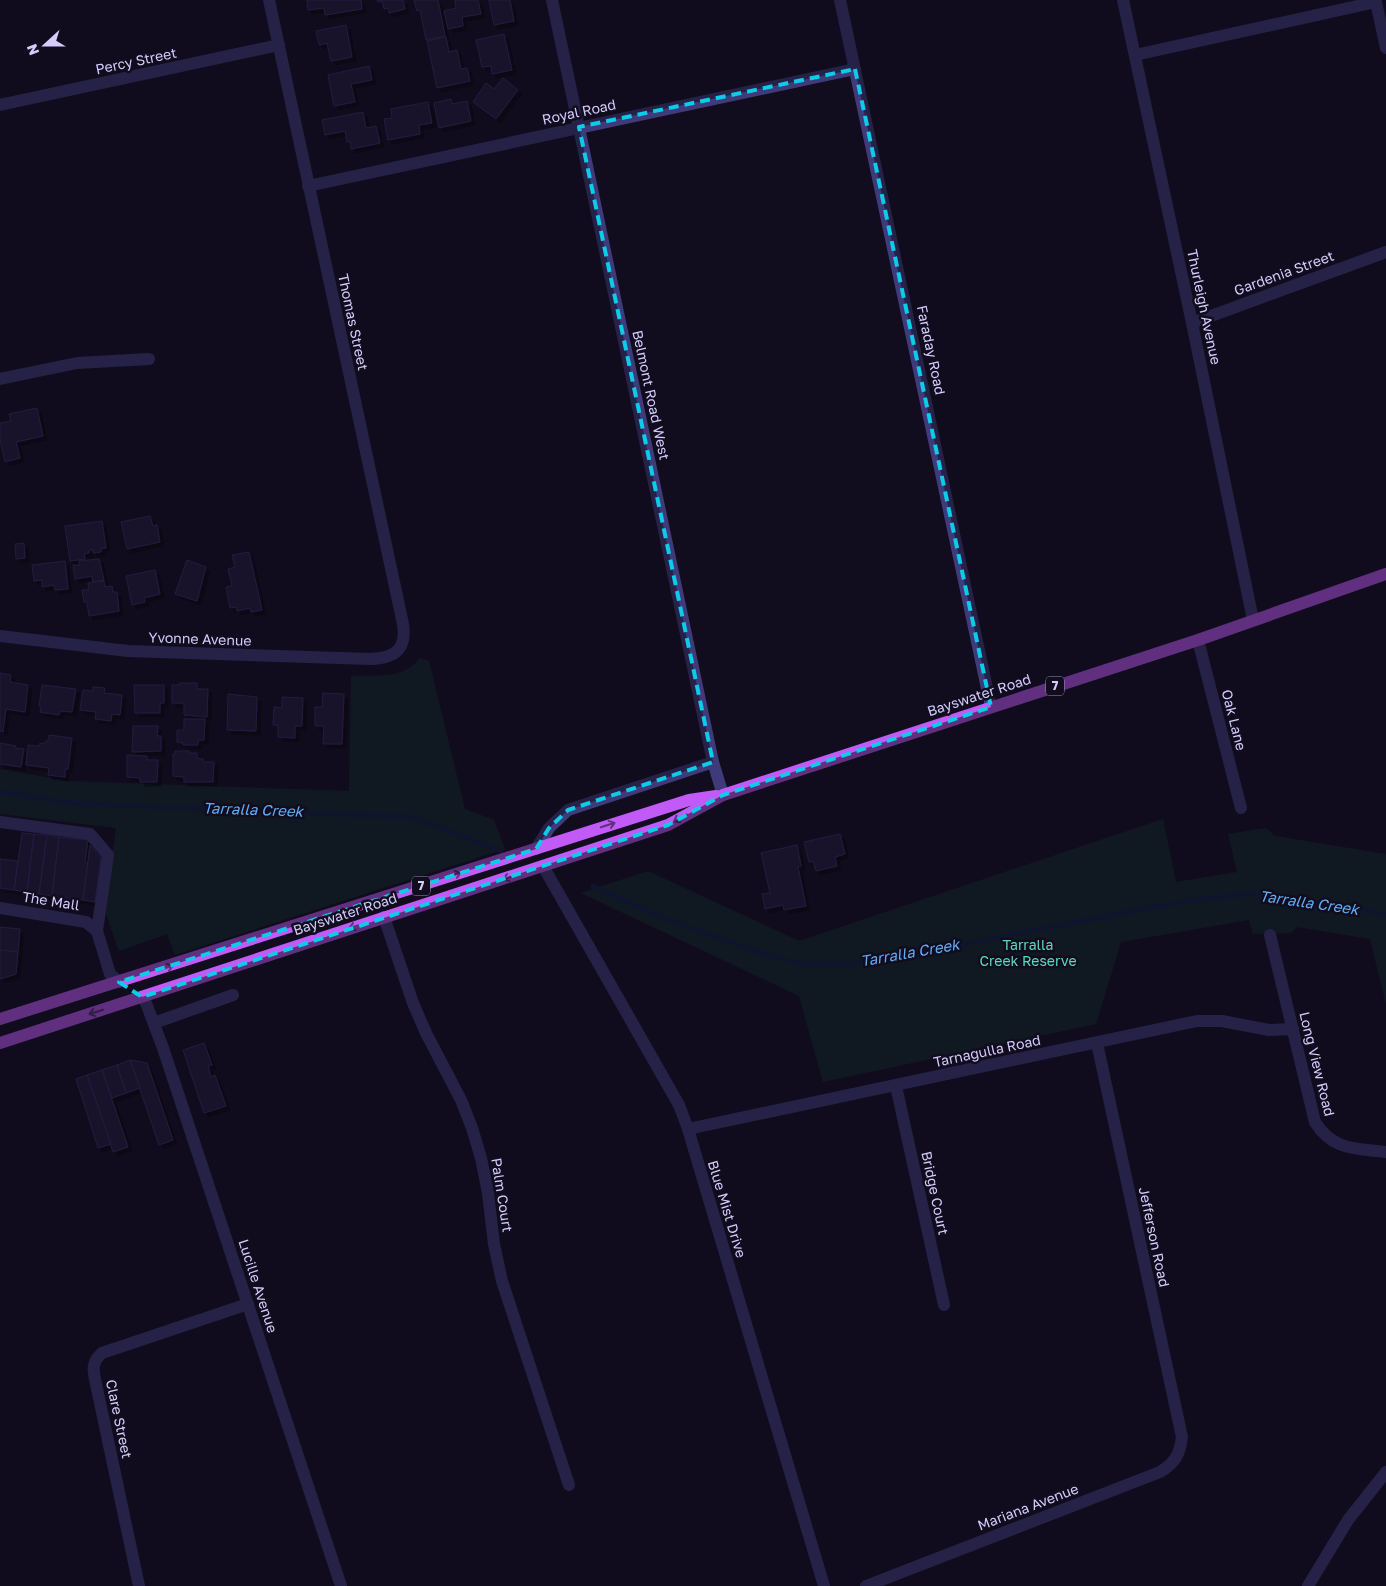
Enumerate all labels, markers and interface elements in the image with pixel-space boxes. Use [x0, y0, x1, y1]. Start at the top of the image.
north arrow [20, 20, 70, 70]
text: N [23, 42, 42, 58]
street label: Percy Street [94, 44, 178, 77]
street label: Royal Road [540, 95, 617, 128]
street label: Gardenia Street [1232, 247, 1336, 298]
street label: Thurleigh Avenue [1184, 248, 1225, 366]
street label: Thomas Street [335, 272, 372, 372]
street label: Faraday Road [914, 304, 949, 396]
street label: Belmont Road West [629, 328, 674, 461]
street label: Yvonne Avenue [148, 628, 252, 649]
street label: Bayswater Road [925, 670, 1033, 719]
road number: 7 [1046, 676, 1064, 696]
street label: Oak Lane [1219, 688, 1250, 752]
water label: Tarralla Creek [203, 798, 305, 820]
one-way arrow [674, 814, 688, 824]
one-way arrow [600, 820, 616, 830]
one-way arrow [445, 870, 461, 880]
one-way arrow [503, 872, 519, 882]
road number: 7 [412, 876, 430, 896]
water label: Tarralla Creek [1258, 886, 1361, 918]
street label: The Mall [21, 888, 81, 913]
street label: Bayswater Road [291, 889, 399, 938]
one-way arrow [348, 922, 364, 932]
water label: Tarralla Creek [859, 934, 962, 970]
park label: Tarralla Creek Reserve [979, 936, 1077, 969]
one-way arrow [157, 962, 173, 972]
one-way arrow [89, 1008, 104, 1017]
street label: Long View Road [1296, 1010, 1339, 1118]
street label: Tarnagulla Road [932, 1031, 1042, 1070]
street label: Bridge Court [918, 1149, 953, 1236]
street label: Palm Court [488, 1157, 517, 1233]
street label: Blue Mist Drive [705, 1158, 750, 1260]
street label: Jefferson Road [1136, 1185, 1173, 1288]
street label: Lucille Avenue [235, 1237, 282, 1335]
street label: Clare Street [103, 1378, 136, 1460]
street label: Mariana Avenue [975, 1480, 1081, 1534]

